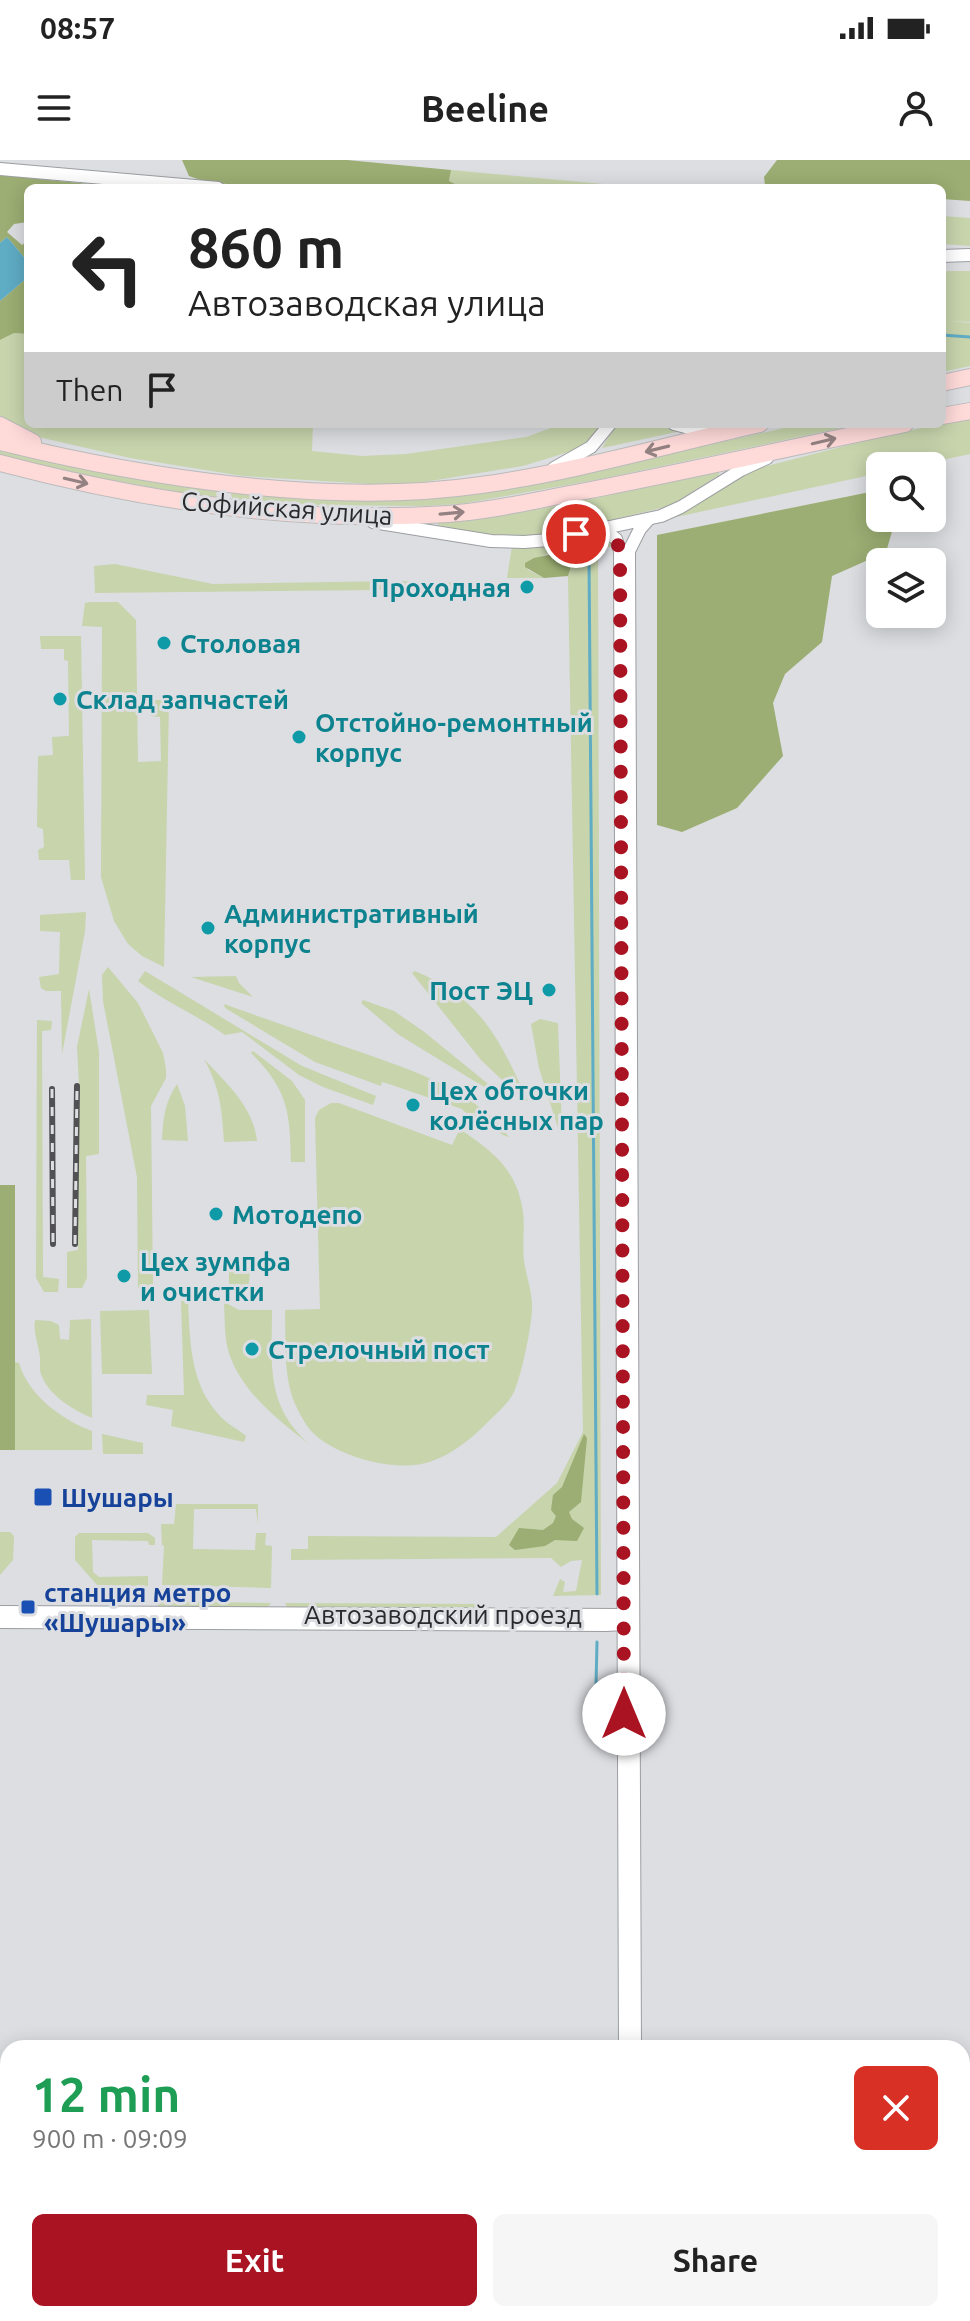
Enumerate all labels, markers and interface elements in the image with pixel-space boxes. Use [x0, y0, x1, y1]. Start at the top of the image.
text: 08:57 [40, 11, 115, 45]
icon: menu [32, 86, 76, 130]
icon: person [894, 86, 938, 130]
text: Beeline [421, 88, 549, 129]
icon: left [56, 216, 160, 320]
text: 860 m [188, 216, 344, 279]
text: Автозаводская улица [188, 282, 546, 323]
icon: arrive [140, 368, 184, 412]
text: Then [56, 373, 124, 407]
one-way arrow [811, 433, 836, 448]
one-way arrow [644, 442, 670, 457]
map controls [866, 452, 946, 628]
button: search [866, 452, 946, 532]
one-way arrow [63, 474, 88, 489]
street label: Софийская улица [180, 486, 394, 530]
pin [542, 500, 610, 568]
one-way arrow [438, 505, 465, 520]
icon: arrive [554, 512, 598, 556]
button: layers [866, 548, 946, 628]
place label: Проходная [371, 573, 511, 602]
marker: Проходная [518, 578, 536, 596]
place label: Столовая [180, 629, 301, 658]
marker: Столовая [155, 634, 173, 652]
place label: Склад запчастей [76, 685, 289, 714]
marker: Склад запчастей [51, 690, 69, 708]
place label: Отстойно-ремонтный корпус [315, 708, 593, 767]
marker: Отстойно-ремонтный корпус [290, 728, 308, 746]
place label: Административный корпус [224, 899, 479, 958]
marker: Административный корпус [199, 919, 217, 937]
place label: Пост ЭЦ [429, 976, 533, 1005]
marker: Пост ЭЦ [540, 981, 558, 999]
place label: Цех обточки колёсных пар [429, 1076, 604, 1135]
marker: Цех обточки колёсных пар [404, 1096, 422, 1114]
place label: Мотодепо [232, 1200, 363, 1229]
marker: Мотодепо [207, 1205, 225, 1223]
place label: Цех зумпфа и очистки [140, 1247, 291, 1306]
marker: Цех зумпфа и очистки [115, 1267, 133, 1285]
place label: Стрелочный пост [268, 1335, 490, 1364]
marker: Стрелочный пост [243, 1340, 261, 1358]
place label: Шушары [61, 1483, 174, 1512]
marker: Шушары [32, 1486, 54, 1508]
place label: станция метро «Шушары» [44, 1578, 231, 1637]
marker: станция метро «Шушары» [19, 1598, 37, 1616]
street label: Автозаводский проезд [304, 1600, 582, 1629]
position arrow [582, 1672, 666, 1756]
button: close [854, 2066, 938, 2150]
text: 12 min [32, 2067, 180, 2121]
text: 900 m · 09:09 [32, 2124, 188, 2153]
button: Exit [32, 2214, 477, 2306]
button: Share [493, 2214, 938, 2306]

